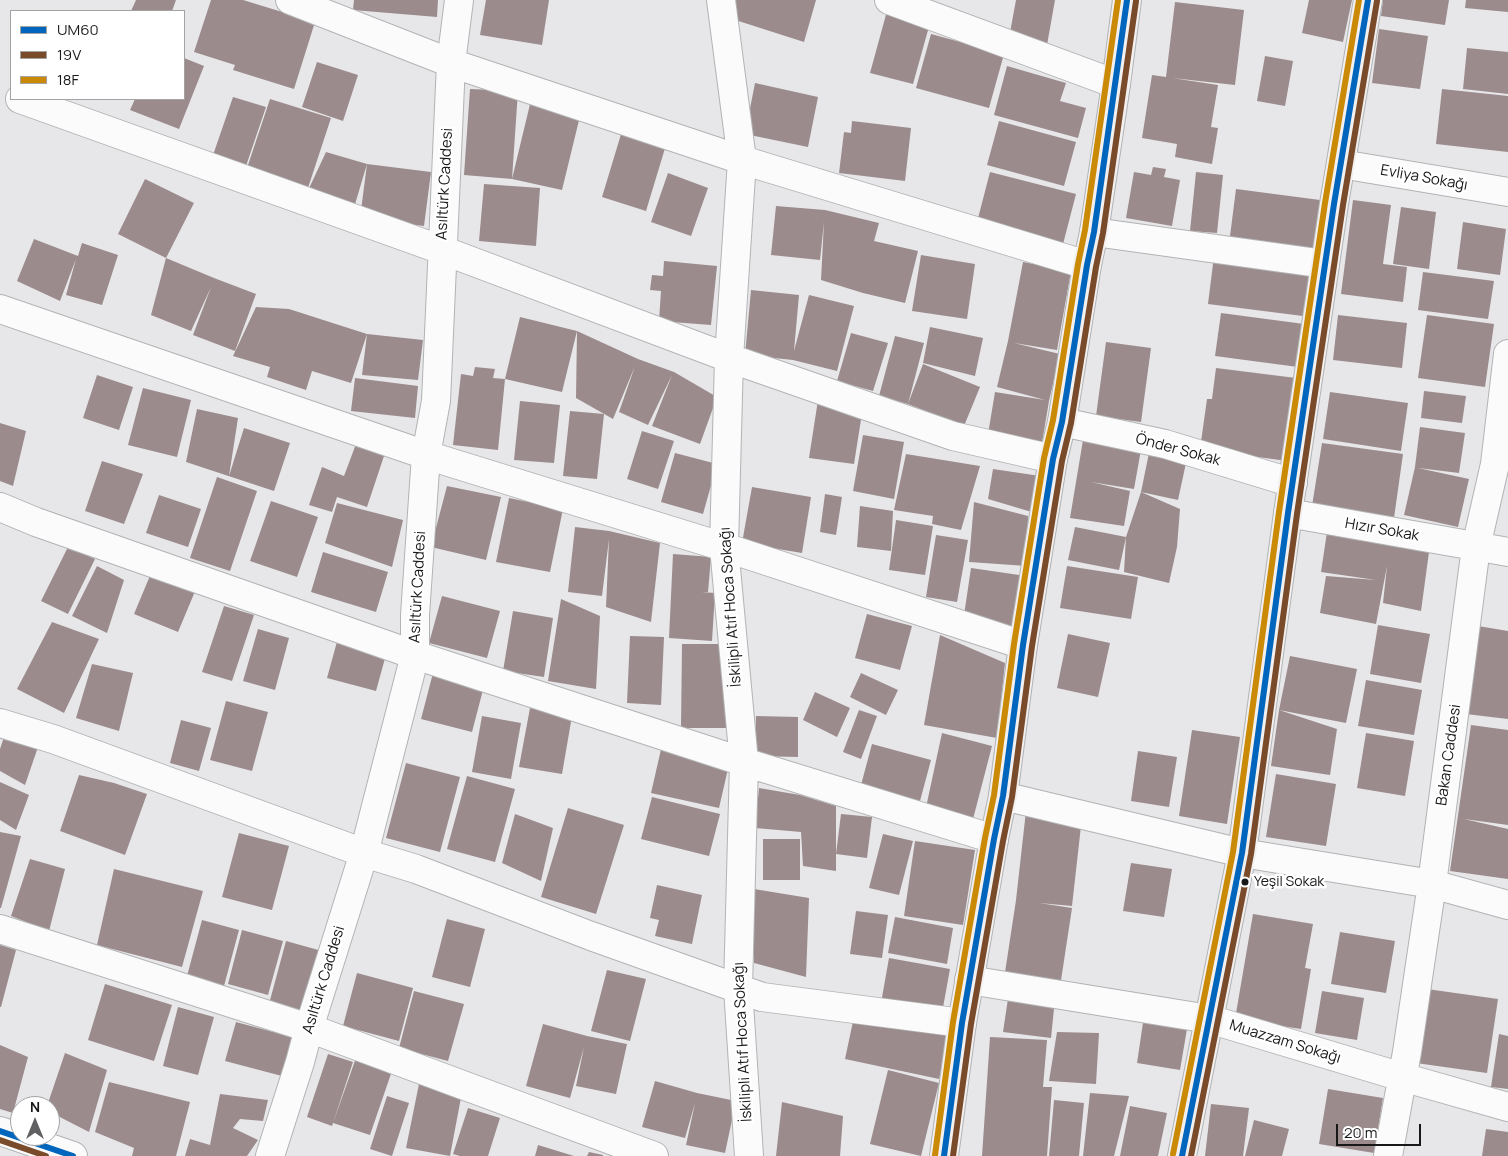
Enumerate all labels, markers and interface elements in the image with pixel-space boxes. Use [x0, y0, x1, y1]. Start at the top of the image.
legend [10, 10, 185, 100]
text: UM60 [57, 19, 99, 40]
text: 19V [57, 44, 81, 65]
text: 18F [57, 69, 79, 90]
street label: Asıltürk Caddesi [433, 128, 457, 240]
street label: Evliya Sokağı [1379, 161, 1469, 195]
street label: Önder Sokak [1134, 430, 1222, 470]
street label: Hızır Sokak [1344, 515, 1420, 545]
street label: İskilipli Atıf Hoca Sokağı [716, 526, 746, 688]
street label: Asıltürk Caddesi [406, 531, 430, 643]
street label: Bakan Caddesi [1433, 703, 1465, 807]
place label: Yeşil Sokak [1254, 874, 1324, 890]
marker: Yeşil Sokak [1240, 877, 1250, 887]
street label: Asıltürk Caddesi [299, 924, 349, 1036]
street label: İskilipli Atıf Hoca Sokağı [730, 962, 756, 1122]
street label: Muazzam Sokağı [1227, 1016, 1343, 1068]
north arrow [10, 1096, 60, 1146]
text: N [30, 1097, 40, 1116]
scale bar [1338, 1114, 1423, 1146]
text: 20 m [1344, 1122, 1377, 1143]

